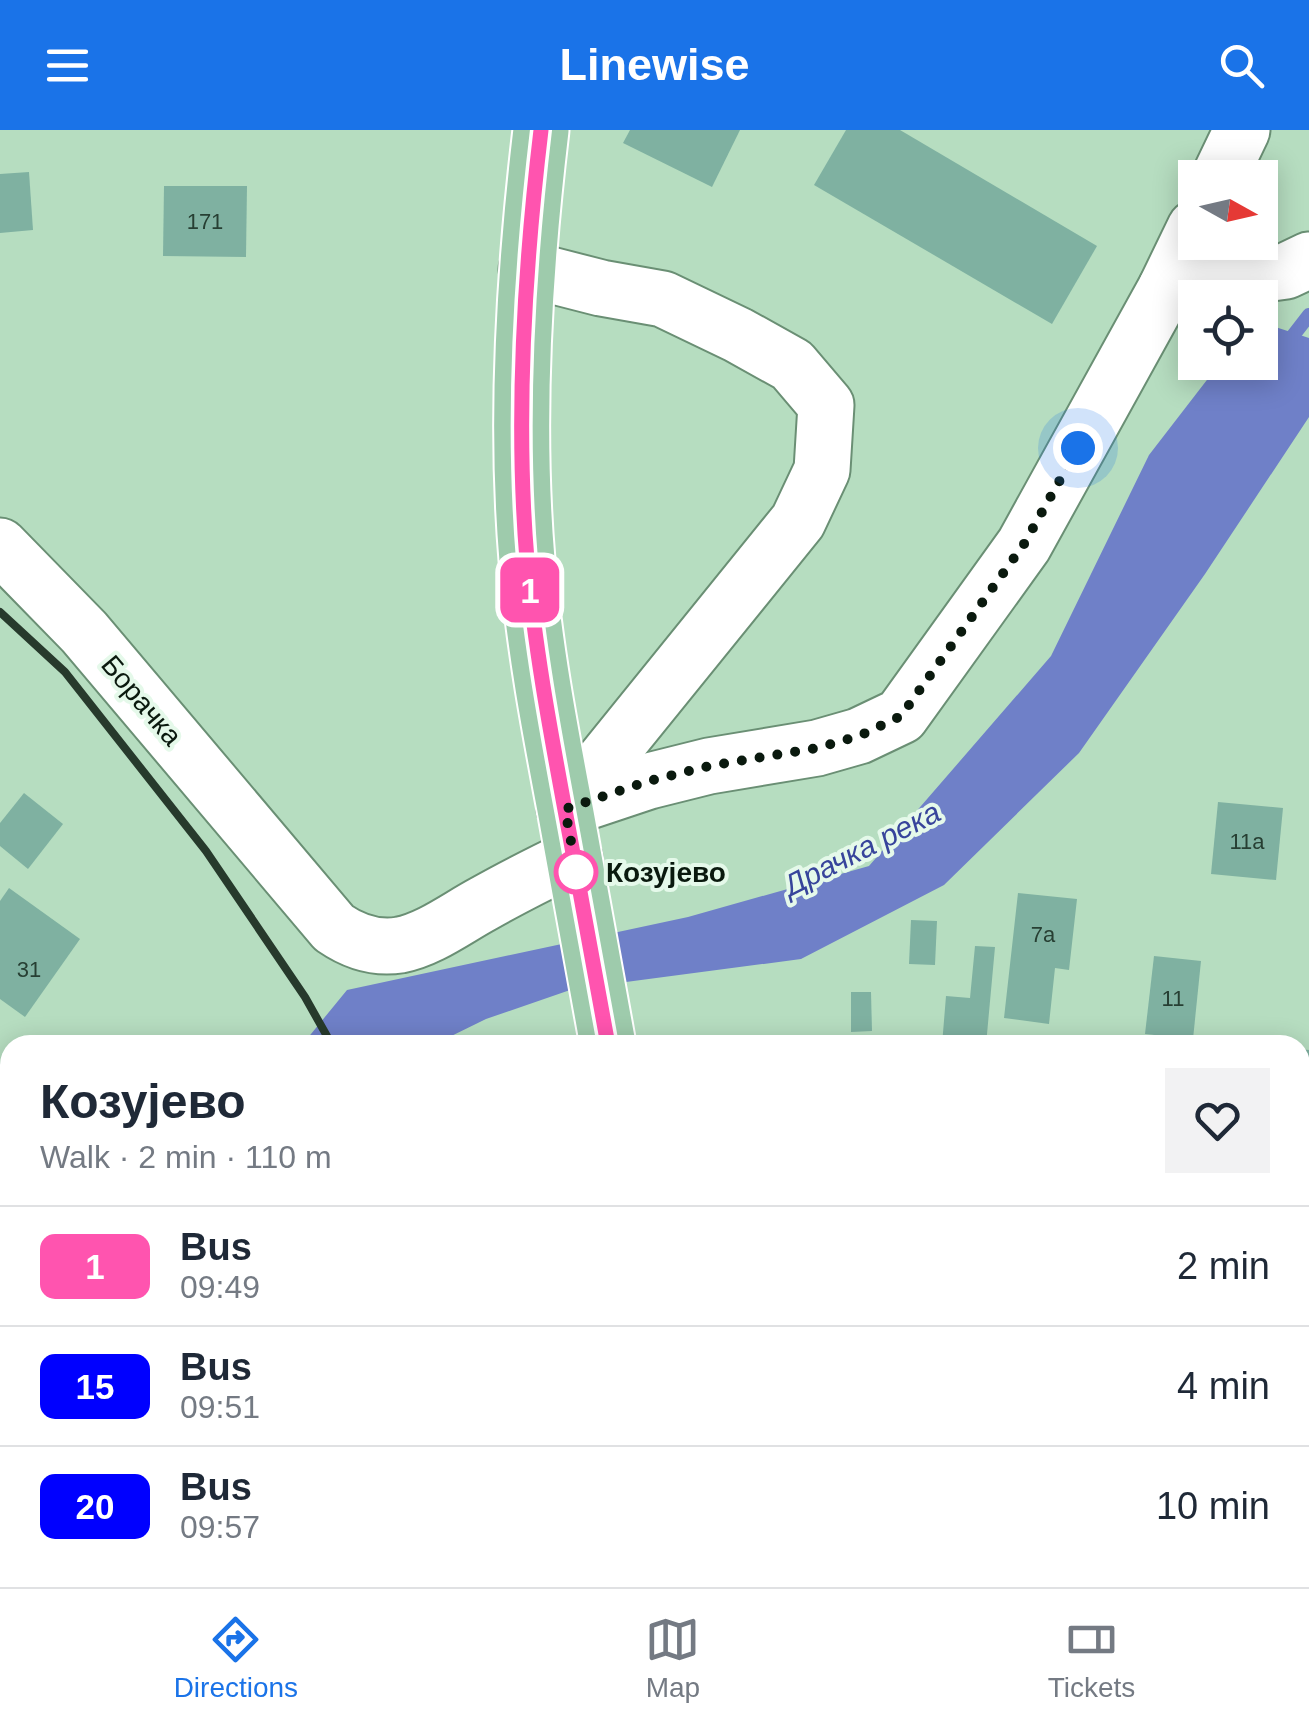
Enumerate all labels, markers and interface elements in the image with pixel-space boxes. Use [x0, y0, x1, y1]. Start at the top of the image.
icon: menu [40, 38, 95, 93]
icon: search [1214, 38, 1269, 93]
text: Linewise [559, 39, 750, 90]
north arrow [1178, 160, 1278, 260]
map controls [1178, 160, 1278, 380]
house number: 171 [187, 209, 223, 234]
button: locate [1178, 280, 1278, 380]
your location [1053, 423, 1103, 473]
line badge: 1 [498, 558, 562, 622]
text: 1 [520, 571, 540, 610]
street label: Борачка [95, 649, 188, 752]
water label: Драчка река [775, 795, 946, 904]
house number: 11a [1229, 829, 1265, 854]
marker: Козујево [555, 851, 597, 893]
place label: Козујево [606, 857, 726, 888]
house number: 7a [1031, 922, 1056, 947]
house number: 31 [17, 957, 41, 982]
house number: 11 [1162, 986, 1184, 1011]
button: heart [1165, 1068, 1270, 1173]
text: Козујево [40, 1075, 246, 1128]
text: Walk · 2 min · 110 m [40, 1139, 332, 1175]
text: Bus [180, 1226, 252, 1268]
text: 2 min [1177, 1245, 1270, 1287]
text: 1 [85, 1247, 105, 1286]
text: 09:49 [180, 1269, 260, 1305]
text: Bus [180, 1346, 252, 1388]
text: 4 min [1177, 1365, 1270, 1407]
text: 15 [76, 1367, 114, 1406]
text: 09:51 [180, 1389, 260, 1425]
text: Bus [180, 1466, 252, 1508]
text: 10 min [1156, 1485, 1270, 1527]
text: 20 [76, 1487, 114, 1526]
text: 09:57 [180, 1509, 260, 1545]
tab: Directions [174, 1612, 298, 1704]
tab: Map [645, 1612, 700, 1704]
tab: Tickets [1048, 1612, 1135, 1704]

